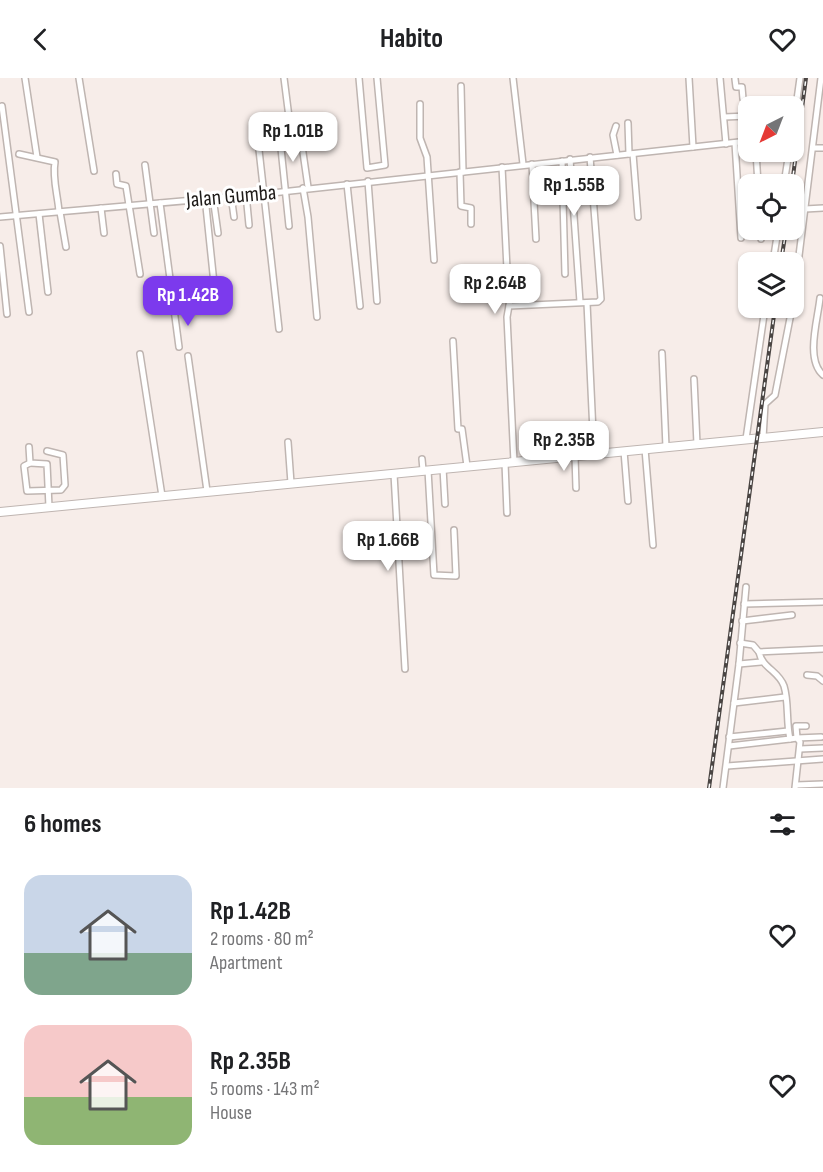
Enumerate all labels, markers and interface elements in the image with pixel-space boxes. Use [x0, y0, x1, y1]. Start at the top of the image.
icon: back [24, 23, 57, 56]
text: Habito [380, 23, 443, 55]
icon: heart [766, 23, 799, 56]
north arrow [738, 96, 804, 162]
map controls [738, 96, 804, 318]
pin: Rp 1.01B [231, 112, 355, 163]
text: Rp 1.01B [262, 119, 324, 143]
pin: Rp 1.55B [512, 166, 636, 217]
text: Rp 1.55B [543, 173, 605, 197]
button: locate [738, 174, 804, 240]
street label: Jalan Gumba [184, 179, 277, 214]
button: layers [738, 252, 804, 318]
pin: Rp 2.64B [433, 264, 557, 315]
text: Rp 2.64B [464, 271, 526, 295]
pin: Rp 1.42B [126, 276, 250, 327]
text: Rp 1.42B [157, 283, 219, 307]
pin: Rp 2.35B [502, 421, 626, 472]
text: Rp 2.35B [533, 428, 595, 452]
pin: Rp 1.66B [326, 521, 450, 572]
text: Rp 1.66B [357, 528, 419, 552]
icon: filters [766, 808, 799, 841]
text: 6 homes [24, 809, 102, 840]
text: Rp 1.42B [210, 896, 291, 927]
icon: home [72, 899, 144, 971]
icon: heart [766, 919, 799, 952]
text: 2 rooms · 80 m² [210, 927, 314, 951]
text: Apartment [210, 951, 283, 975]
text: Rp 2.35B [210, 1046, 291, 1077]
icon: home [72, 1049, 144, 1121]
icon: heart [766, 1069, 799, 1102]
text: 5 rooms · 143 m² [210, 1077, 320, 1101]
text: House [210, 1101, 252, 1125]

